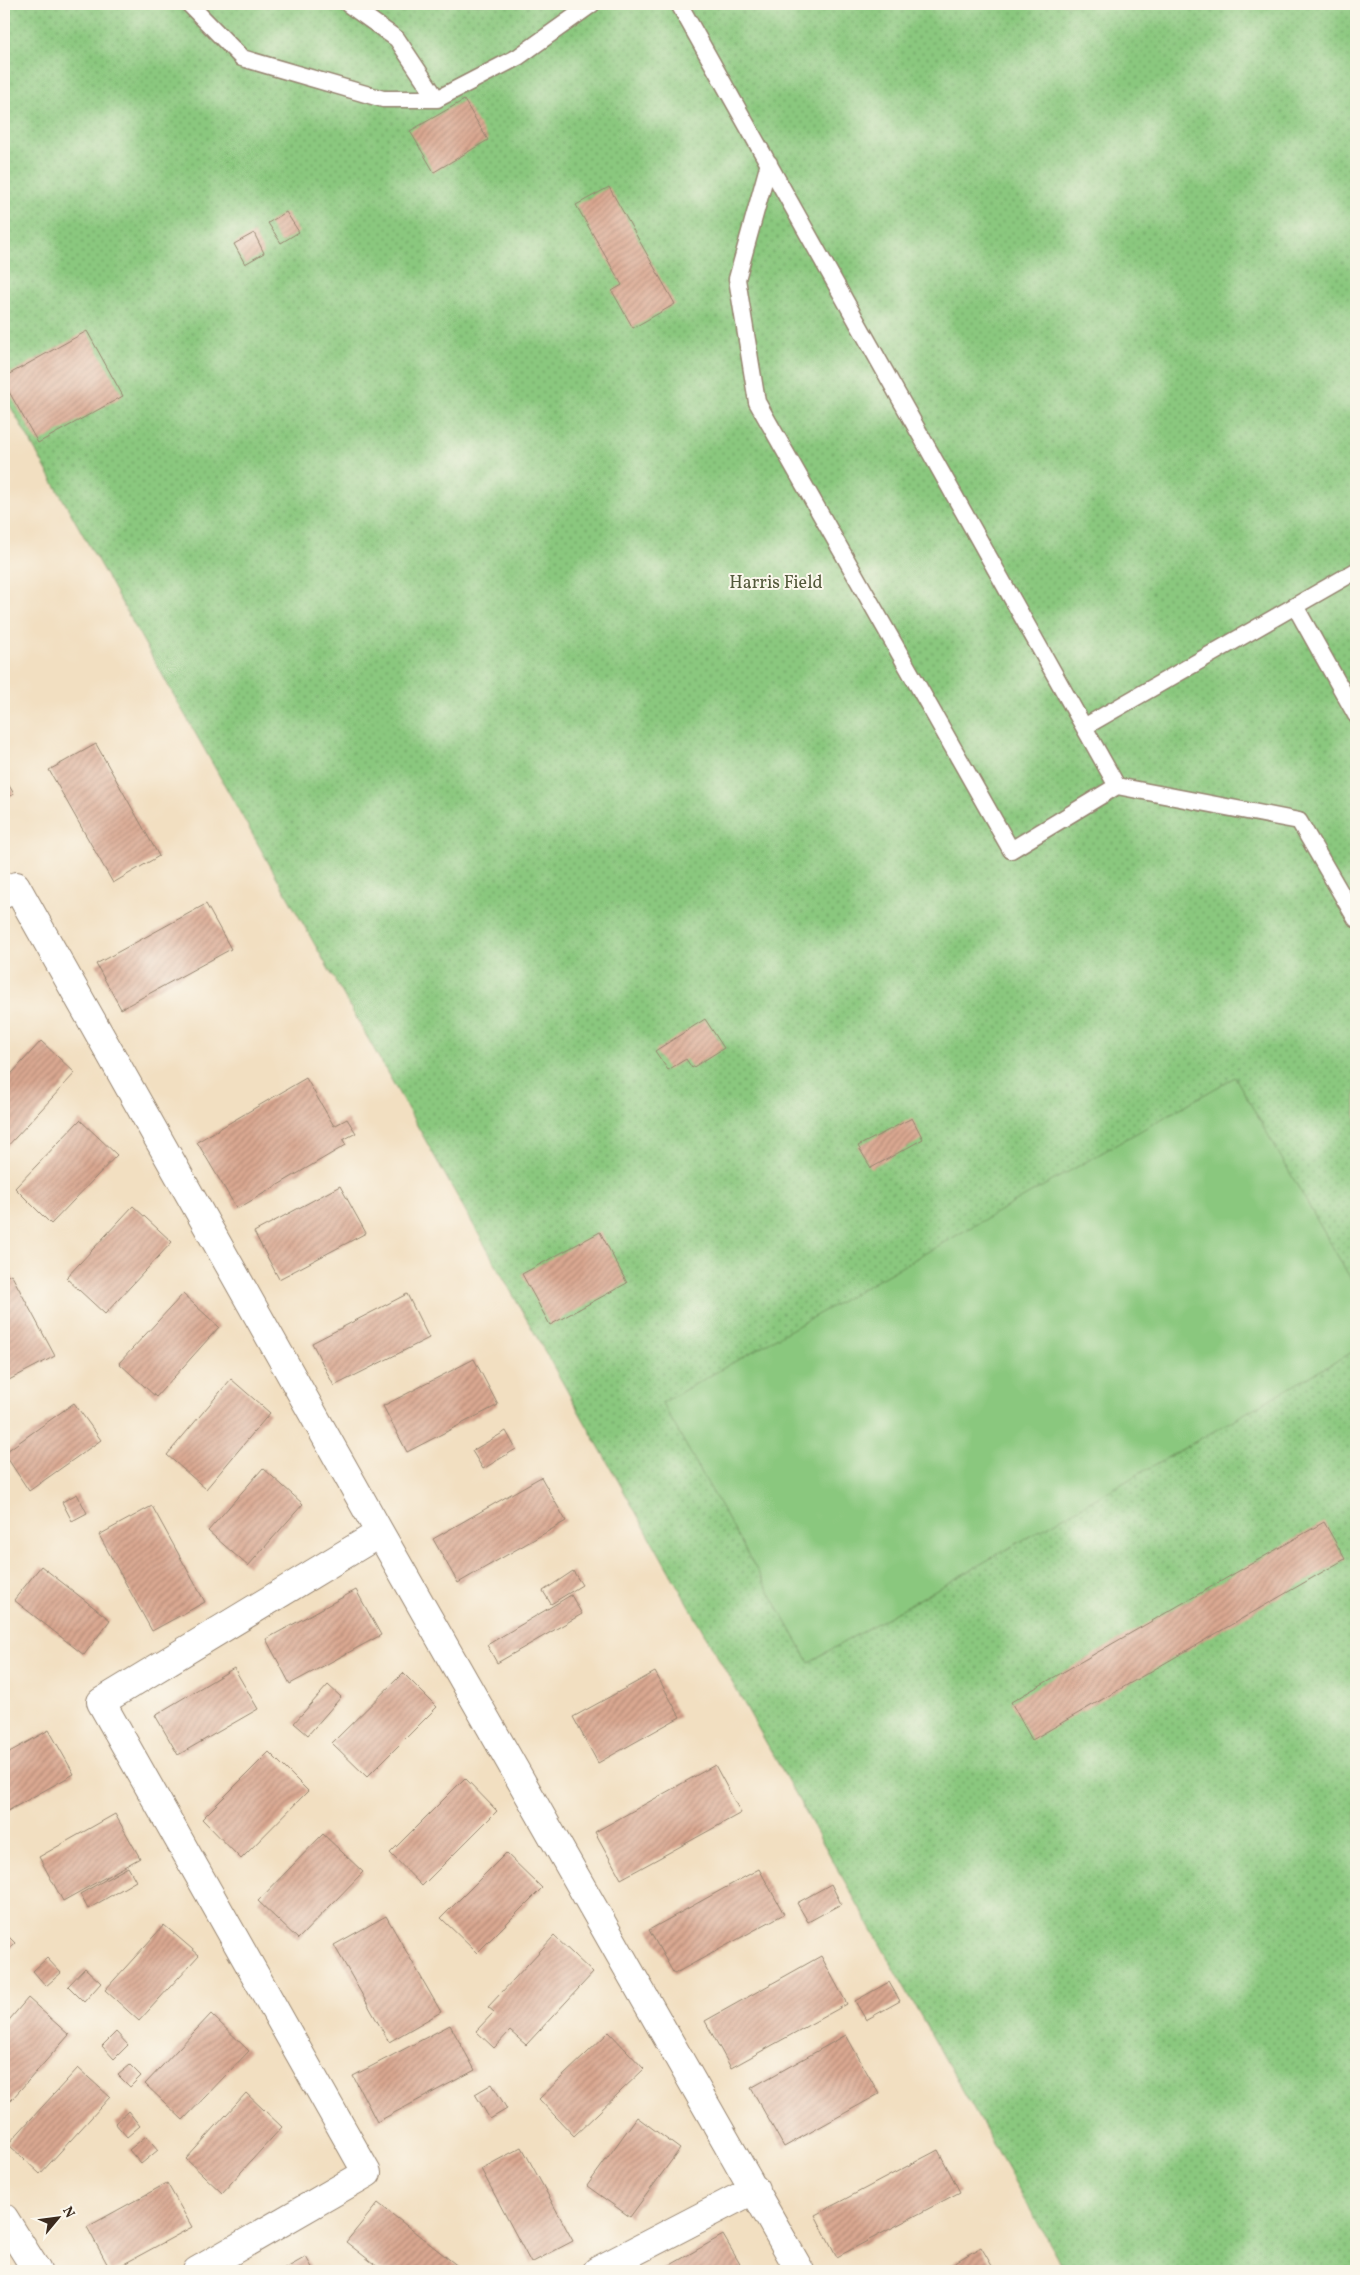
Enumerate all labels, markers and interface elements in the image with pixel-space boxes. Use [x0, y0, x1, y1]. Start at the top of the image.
park label: Harris Field [729, 571, 823, 596]
north arrow [32, 2192, 82, 2242]
text: N [57, 2203, 79, 2221]

